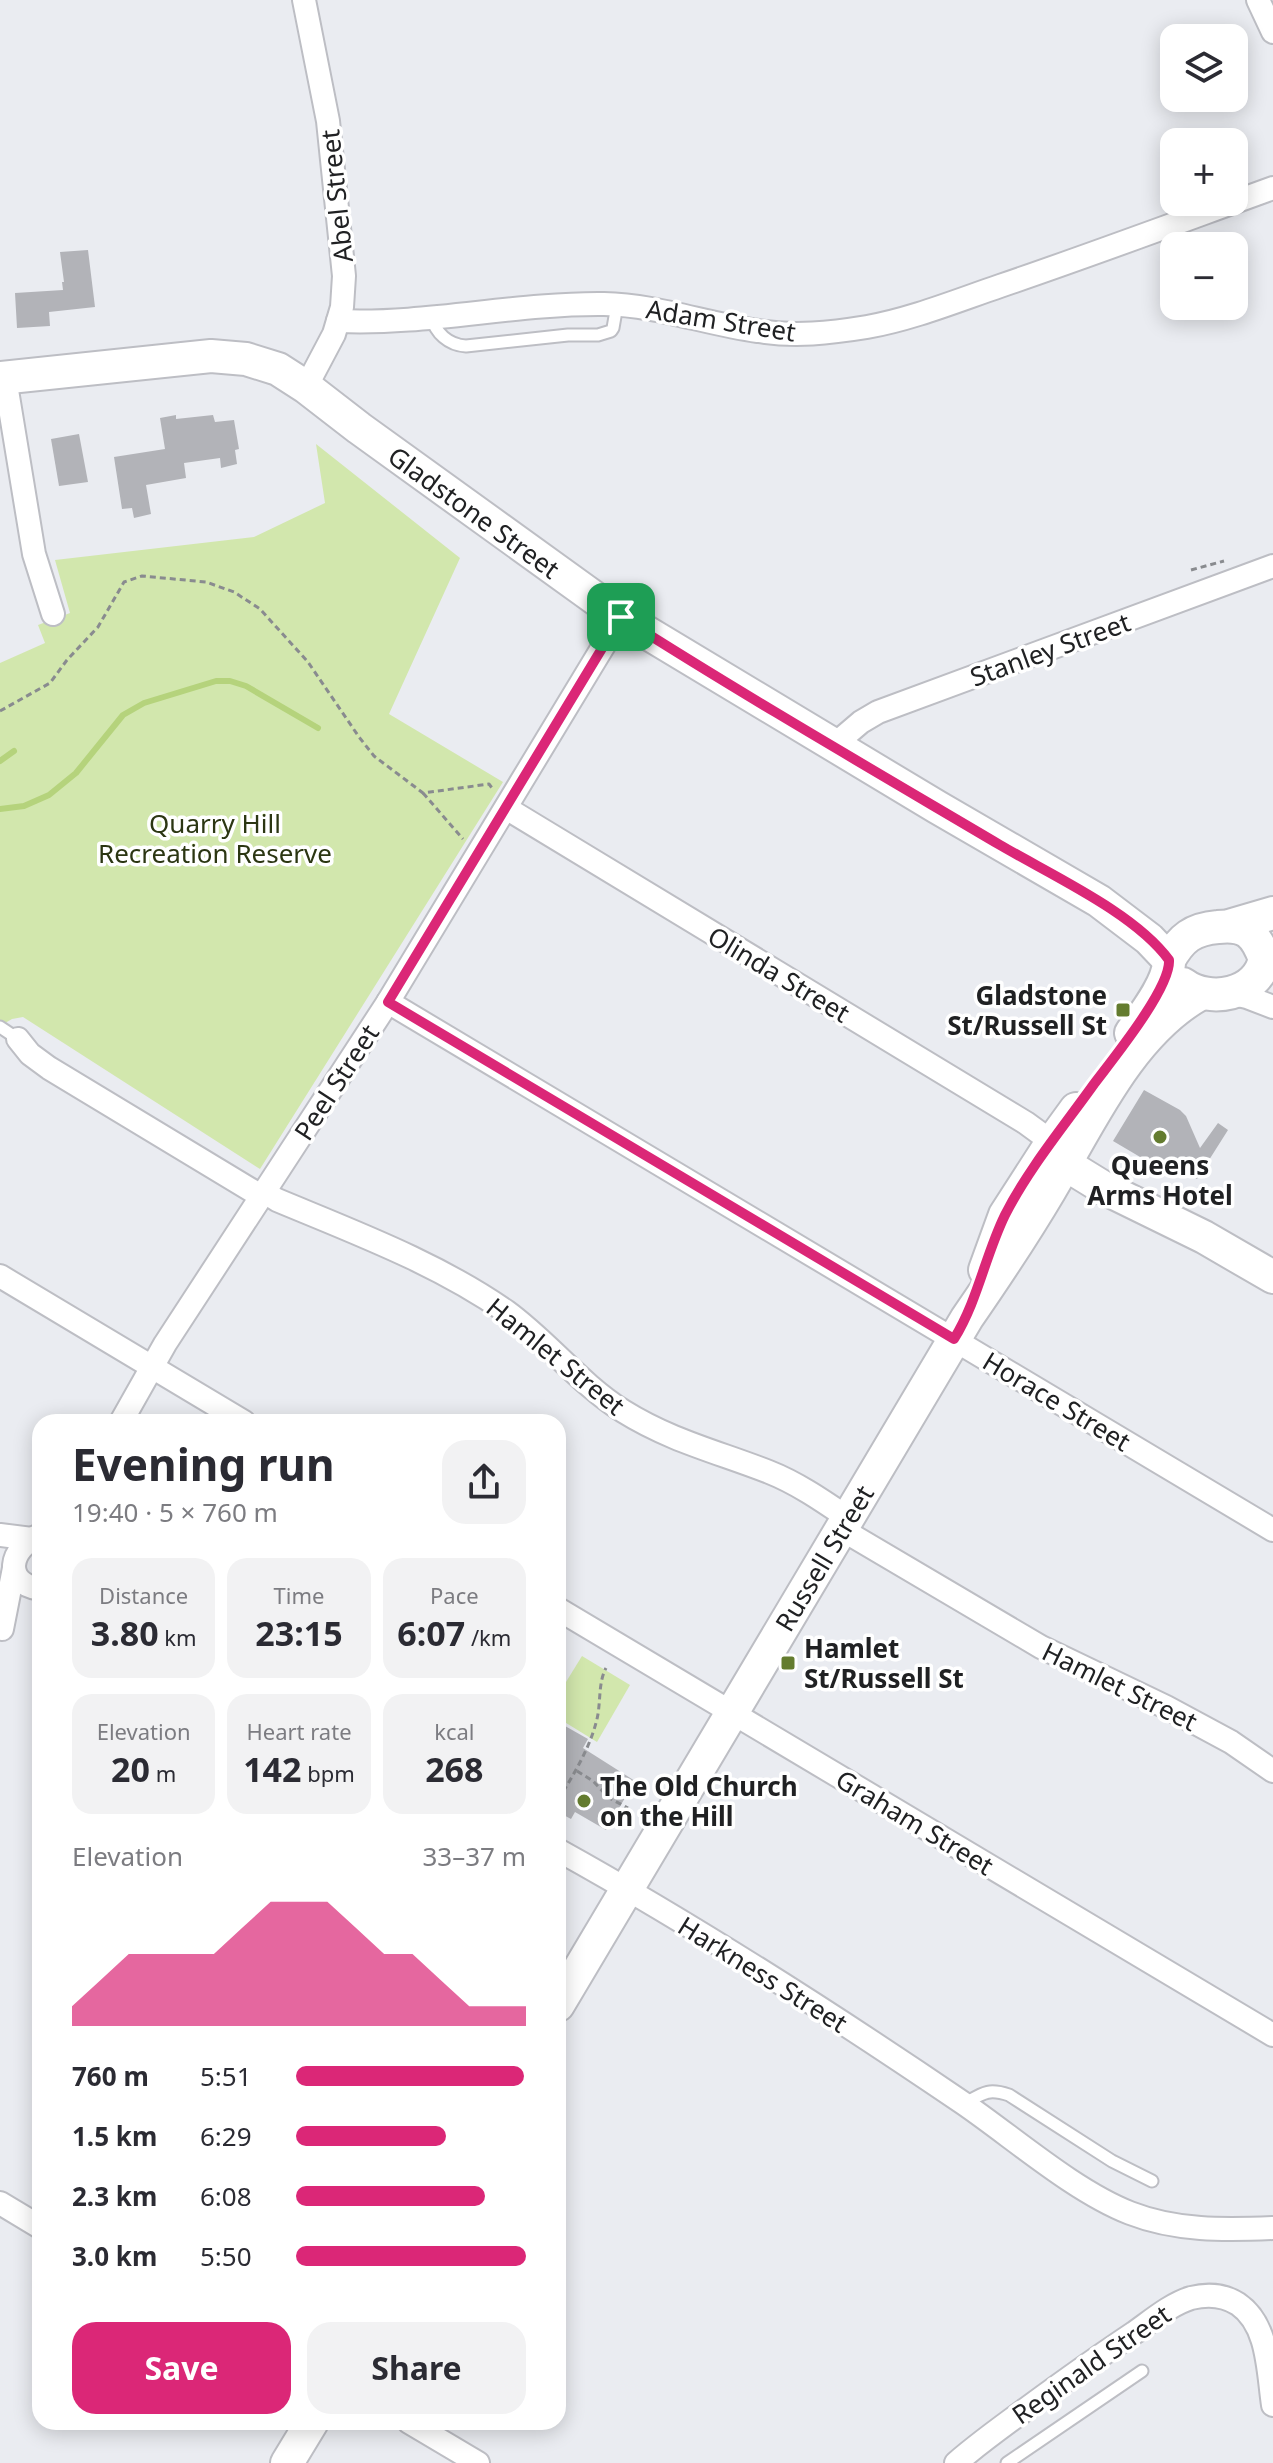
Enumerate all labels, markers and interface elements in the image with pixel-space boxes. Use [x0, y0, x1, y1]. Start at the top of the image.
map controls [1160, 24, 1248, 320]
button: layers [1160, 24, 1248, 112]
street label: Abel Street [311, 128, 361, 264]
button: + [1160, 128, 1248, 216]
button: − [1160, 232, 1248, 320]
street label: Adam Street [644, 290, 798, 350]
street label: Gladstone Street [381, 438, 567, 586]
pin [587, 583, 655, 651]
icon: arrive [599, 595, 643, 639]
street label: Stanley Street [965, 603, 1135, 695]
park label: Quarry Hill Recreation Reserve [98, 805, 332, 871]
street label: Olinda Street [701, 917, 857, 1031]
place label: Gladstone St/Russell St [947, 977, 1107, 1043]
marker: Gladstone St/Russell St [1114, 1001, 1132, 1019]
street label: Peel Street [285, 1017, 387, 1147]
marker: Queens Arms Hotel [1151, 1128, 1169, 1146]
place label: Queens Arms Hotel [1087, 1147, 1233, 1213]
street label: Hamlet Street [479, 1289, 633, 1423]
street label: Horace Street [976, 1343, 1138, 1459]
text: Evening run [72, 1434, 335, 1494]
button: share [442, 1440, 526, 1524]
street label: Russell Street [766, 1478, 882, 1638]
text: 19:40 · 5 × 760 m [72, 1494, 278, 1530]
text: Distance [99, 1580, 188, 1610]
text: Time [274, 1580, 324, 1610]
text: Pace [430, 1580, 479, 1610]
text: 3.80 [91, 1610, 159, 1656]
text: 23:15 [255, 1610, 343, 1656]
text: 6:07 [397, 1610, 465, 1656]
text: km [159, 1622, 197, 1652]
text: /km [465, 1622, 511, 1652]
place label: Hamlet St/Russell St [804, 1630, 964, 1696]
street label: Hamlet Street [1036, 1633, 1204, 1739]
marker: Hamlet St/Russell St [779, 1654, 797, 1672]
text: Elevation [97, 1716, 191, 1746]
text: Heart rate [246, 1716, 352, 1746]
text: kcal [434, 1716, 474, 1746]
text: 20 [111, 1746, 150, 1792]
text: 142 [243, 1746, 301, 1792]
text: 268 [425, 1746, 484, 1792]
text: m [150, 1758, 176, 1788]
text: bpm [301, 1758, 355, 1788]
street label: Graham Street [829, 1761, 1001, 1883]
place label: The Old Church on the Hill [600, 1768, 798, 1834]
marker: The Old Church on the Hill [575, 1792, 593, 1810]
text: Elevation [72, 1838, 183, 1874]
text: 33–37 m [422, 1838, 526, 1874]
street label: Harkness Street [671, 1907, 855, 2041]
text: 760 m [72, 2058, 149, 2094]
text: 5:51 [200, 2058, 252, 2094]
text: 1.5 km [72, 2118, 157, 2154]
text: 6:29 [200, 2118, 252, 2154]
text: 2.3 km [72, 2178, 157, 2214]
text: 6:08 [200, 2178, 252, 2214]
text: 3.0 km [72, 2238, 157, 2274]
text: 5:50 [200, 2238, 252, 2274]
street label: Reginald Street [1004, 2296, 1178, 2432]
button: Save [72, 2322, 291, 2414]
button: Share [307, 2322, 526, 2414]

